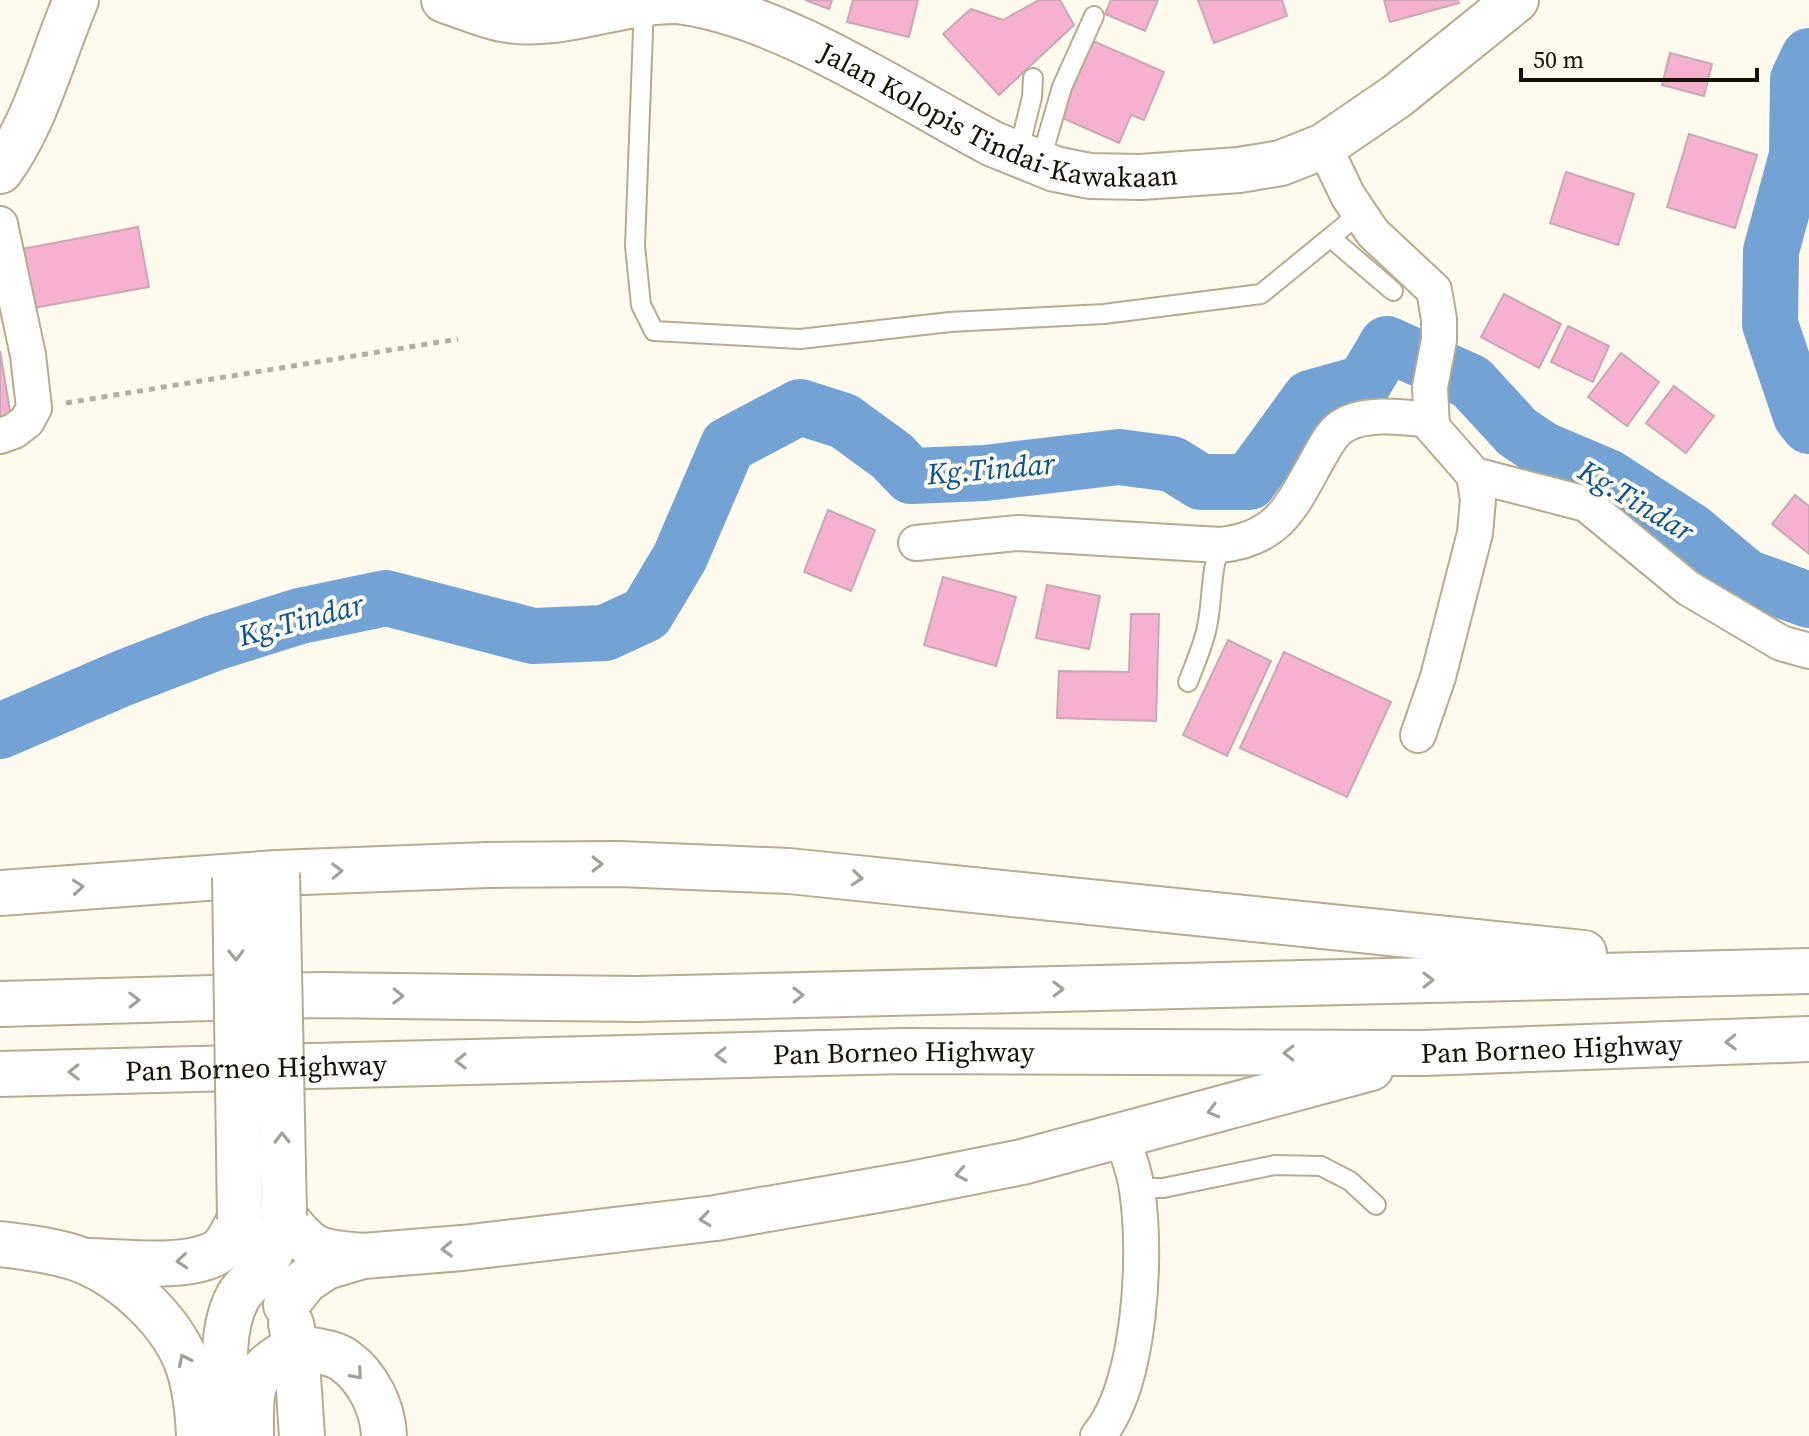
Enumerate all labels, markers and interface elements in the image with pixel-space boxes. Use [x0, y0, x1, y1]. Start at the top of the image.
street label: Jalan Kolopis Tindai-Kawakaan [812, 32, 1179, 196]
scale bar [1521, 32, 1757, 82]
text: 50 m [1533, 43, 1584, 76]
water label: Kg.Tindar [924, 442, 1058, 495]
water label: Kg.Tindar [1570, 449, 1703, 552]
water label: Kg.Tindar [233, 583, 369, 656]
one-way arrow [591, 855, 604, 873]
one-way arrow [331, 862, 344, 879]
one-way arrow [851, 870, 864, 887]
one-way arrow [72, 879, 85, 896]
one-way arrow [227, 949, 245, 962]
one-way arrow [1422, 971, 1435, 989]
one-way arrow [1052, 980, 1065, 997]
one-way arrow [792, 986, 805, 1004]
one-way arrow [392, 987, 405, 1005]
one-way arrow [128, 991, 141, 1008]
street label: Pan Borneo Highway [1420, 1025, 1684, 1072]
street label: Pan Borneo Highway [772, 1032, 1035, 1073]
one-way arrow [1724, 1033, 1737, 1050]
one-way arrow [1282, 1044, 1295, 1061]
street label: Pan Borneo Highway [124, 1045, 388, 1090]
one-way arrow [714, 1047, 727, 1064]
one-way arrow [454, 1053, 467, 1070]
one-way arrow [67, 1064, 80, 1081]
one-way arrow [1206, 1102, 1220, 1118]
one-way arrow [274, 1131, 291, 1144]
one-way arrow [954, 1165, 968, 1182]
one-way arrow [698, 1211, 711, 1228]
one-way arrow [440, 1240, 453, 1257]
one-way arrow [175, 1252, 188, 1269]
one-way arrow [178, 1354, 194, 1369]
one-way arrow [347, 1365, 362, 1380]

